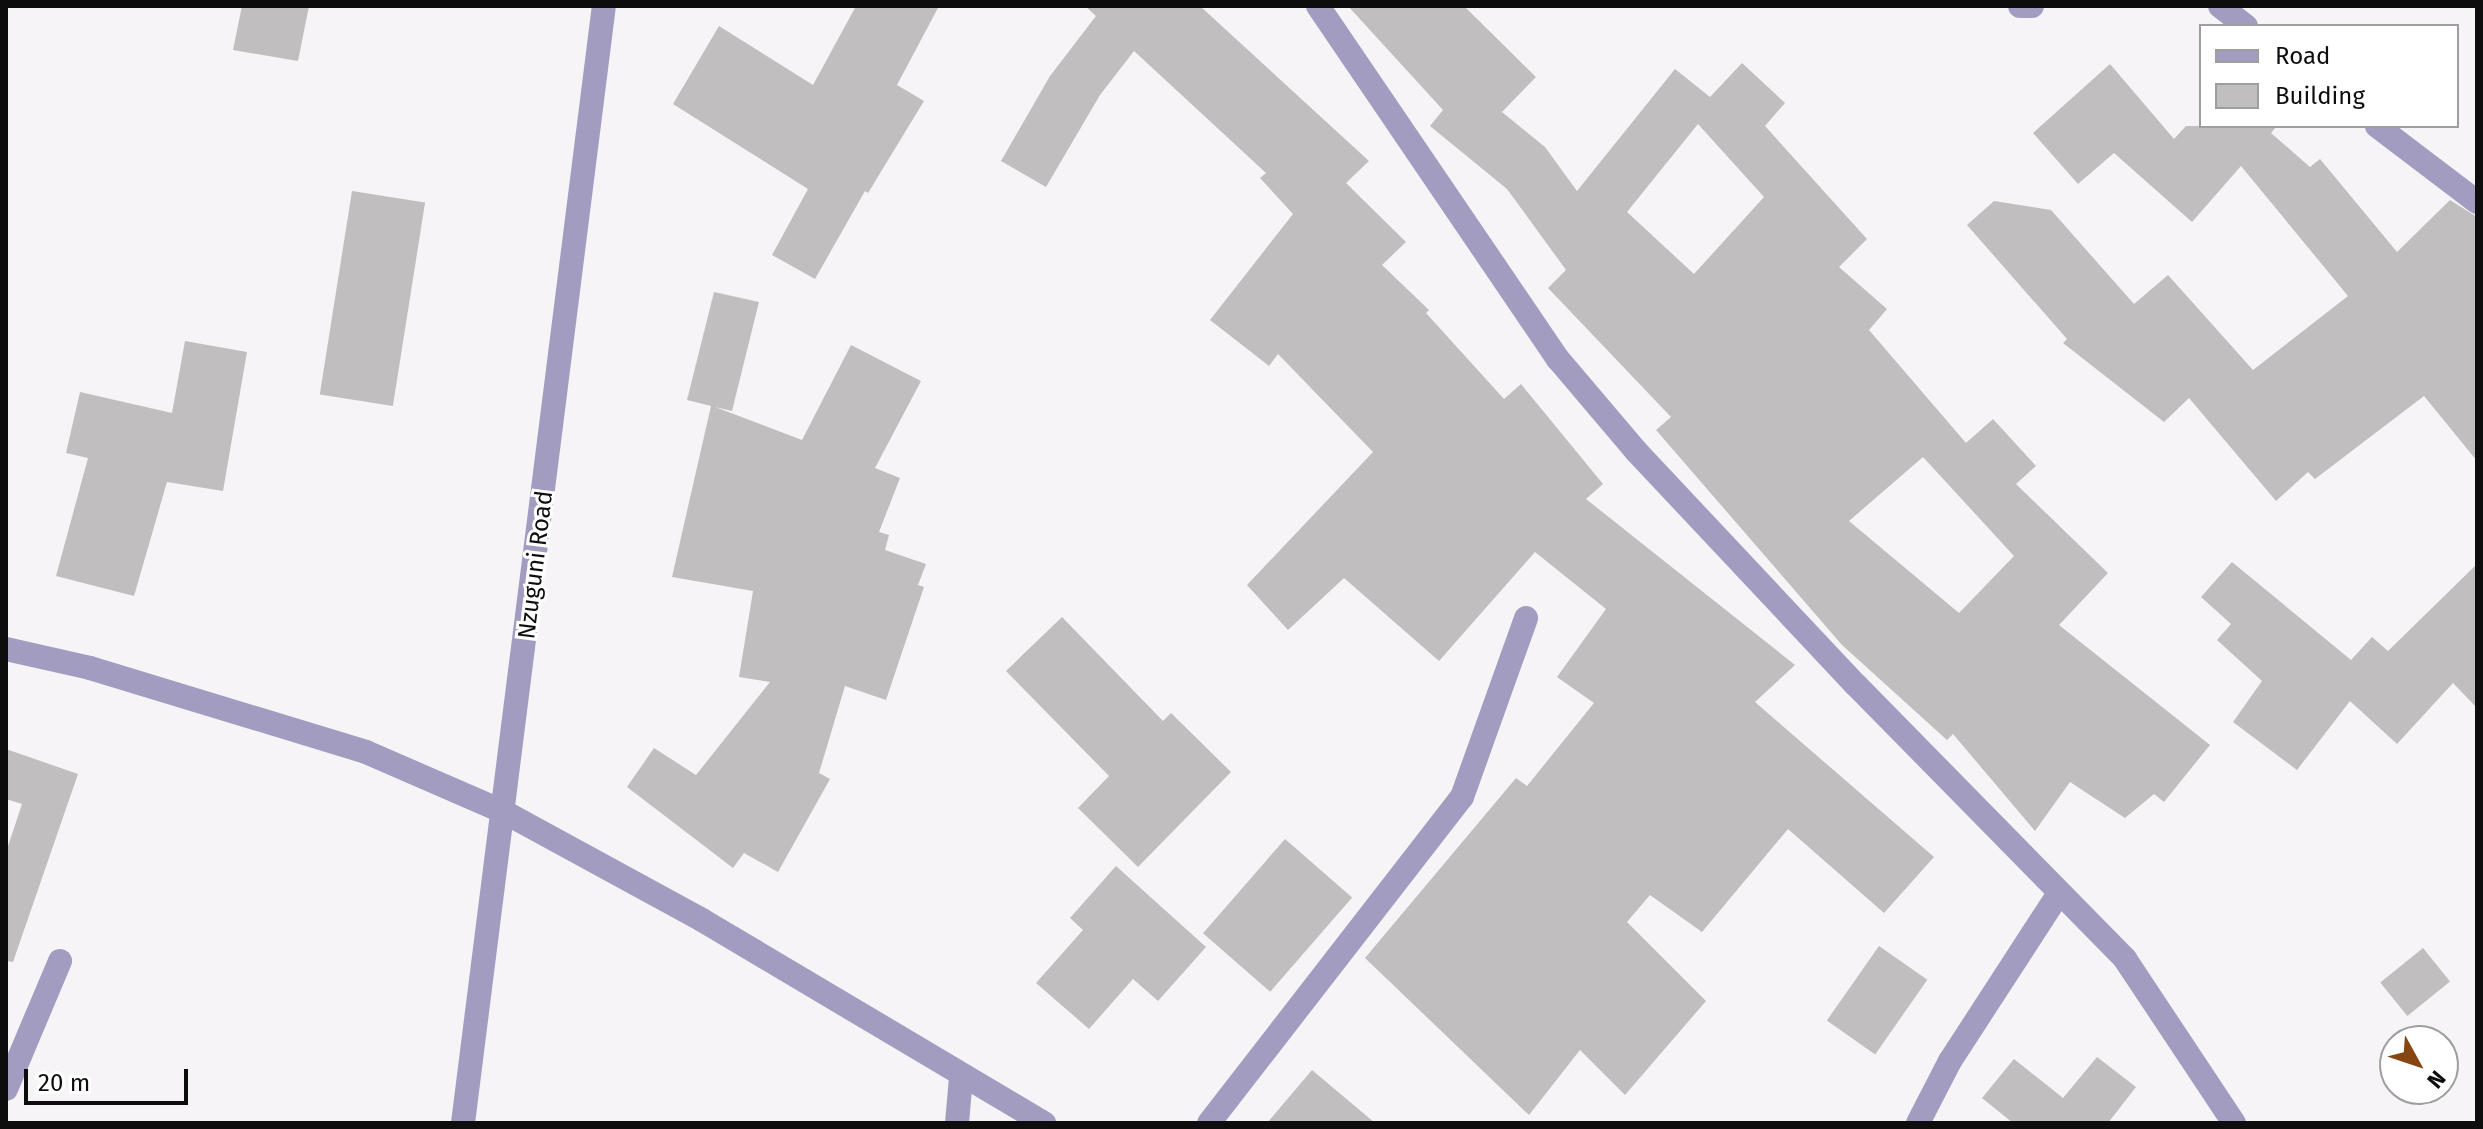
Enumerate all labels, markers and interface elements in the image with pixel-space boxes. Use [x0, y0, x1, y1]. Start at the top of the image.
legend [2199, 24, 2459, 128]
text: Road [2275, 42, 2330, 70]
text: Building [2275, 82, 2365, 110]
street label: Nzuguni Road [513, 489, 559, 641]
north arrow [2379, 1025, 2459, 1105]
scale bar [28, 1053, 192, 1103]
text: N [2421, 1065, 2451, 1094]
text: 20 m [38, 1069, 90, 1097]

